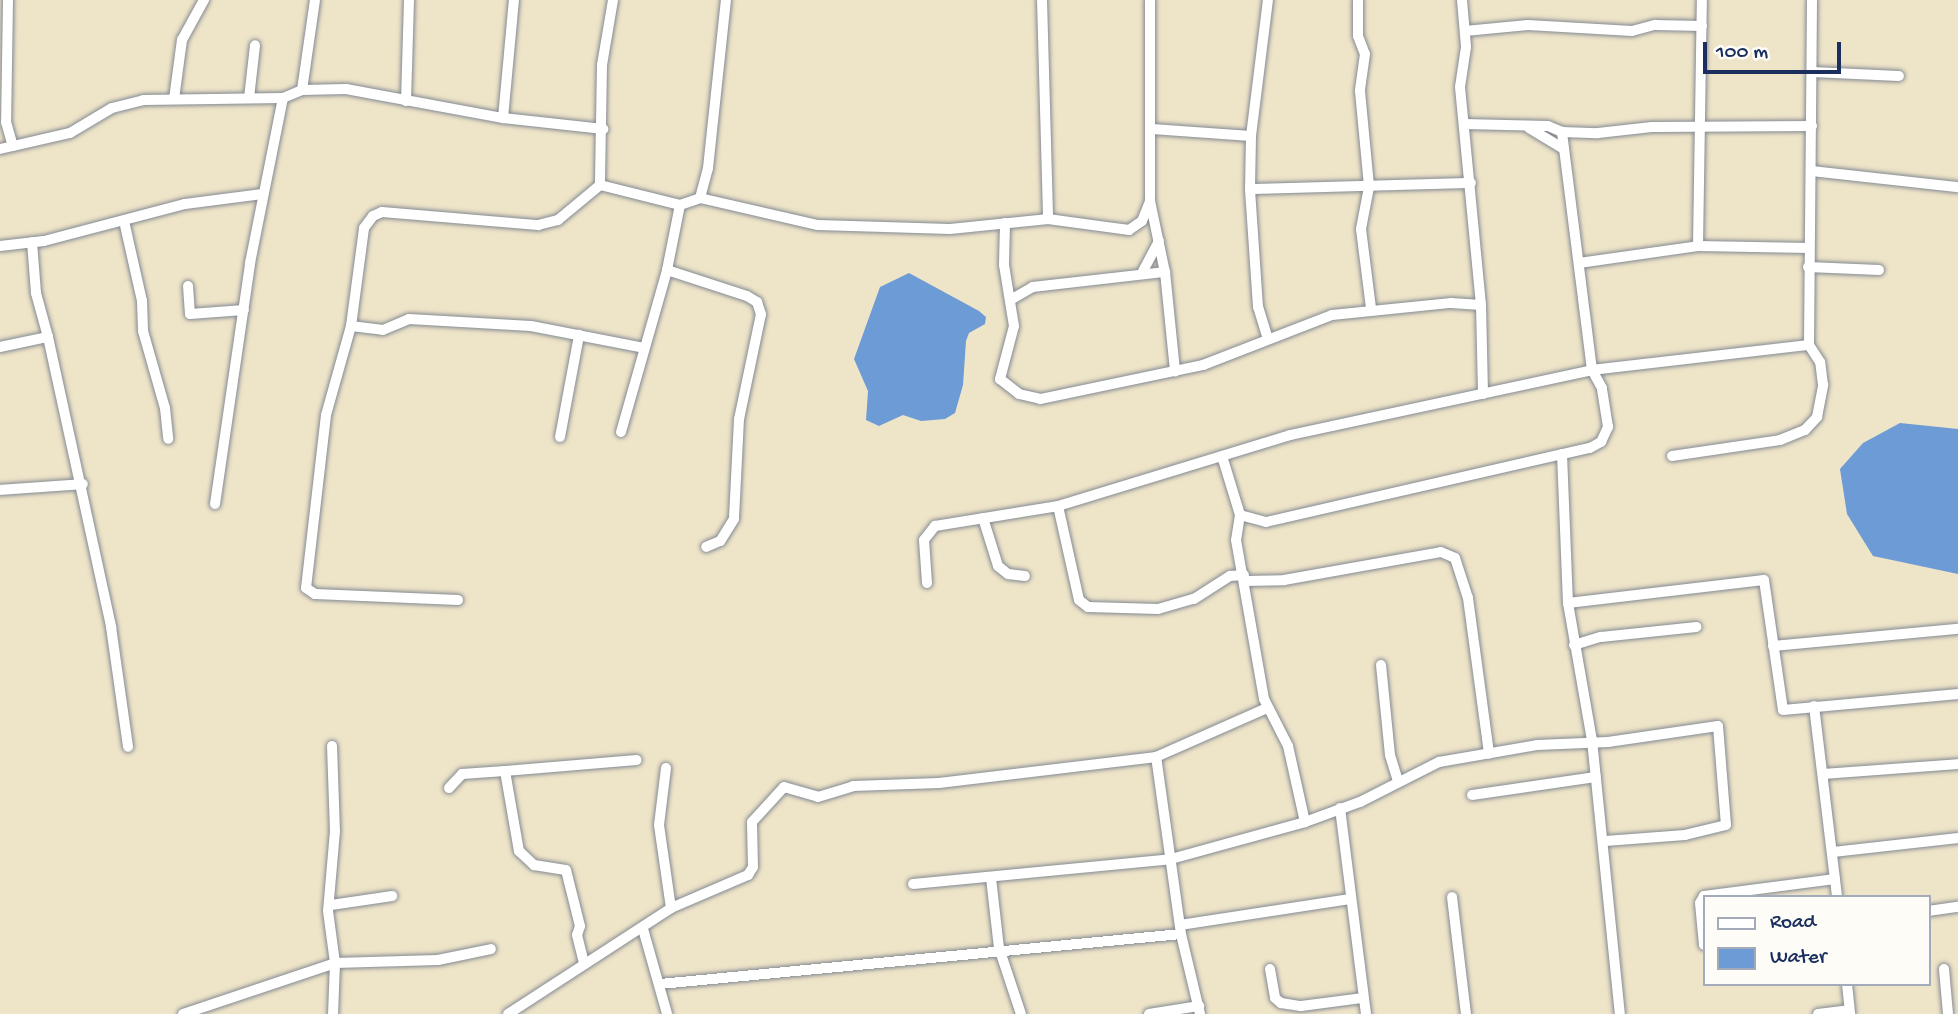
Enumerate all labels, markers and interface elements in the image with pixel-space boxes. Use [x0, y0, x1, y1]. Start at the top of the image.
scale bar [1706, 28, 1844, 72]
text: 100 m [1716, 41, 1768, 66]
legend [1702, 895, 1930, 986]
text: Road [1770, 911, 1816, 936]
text: Water [1770, 946, 1826, 971]

